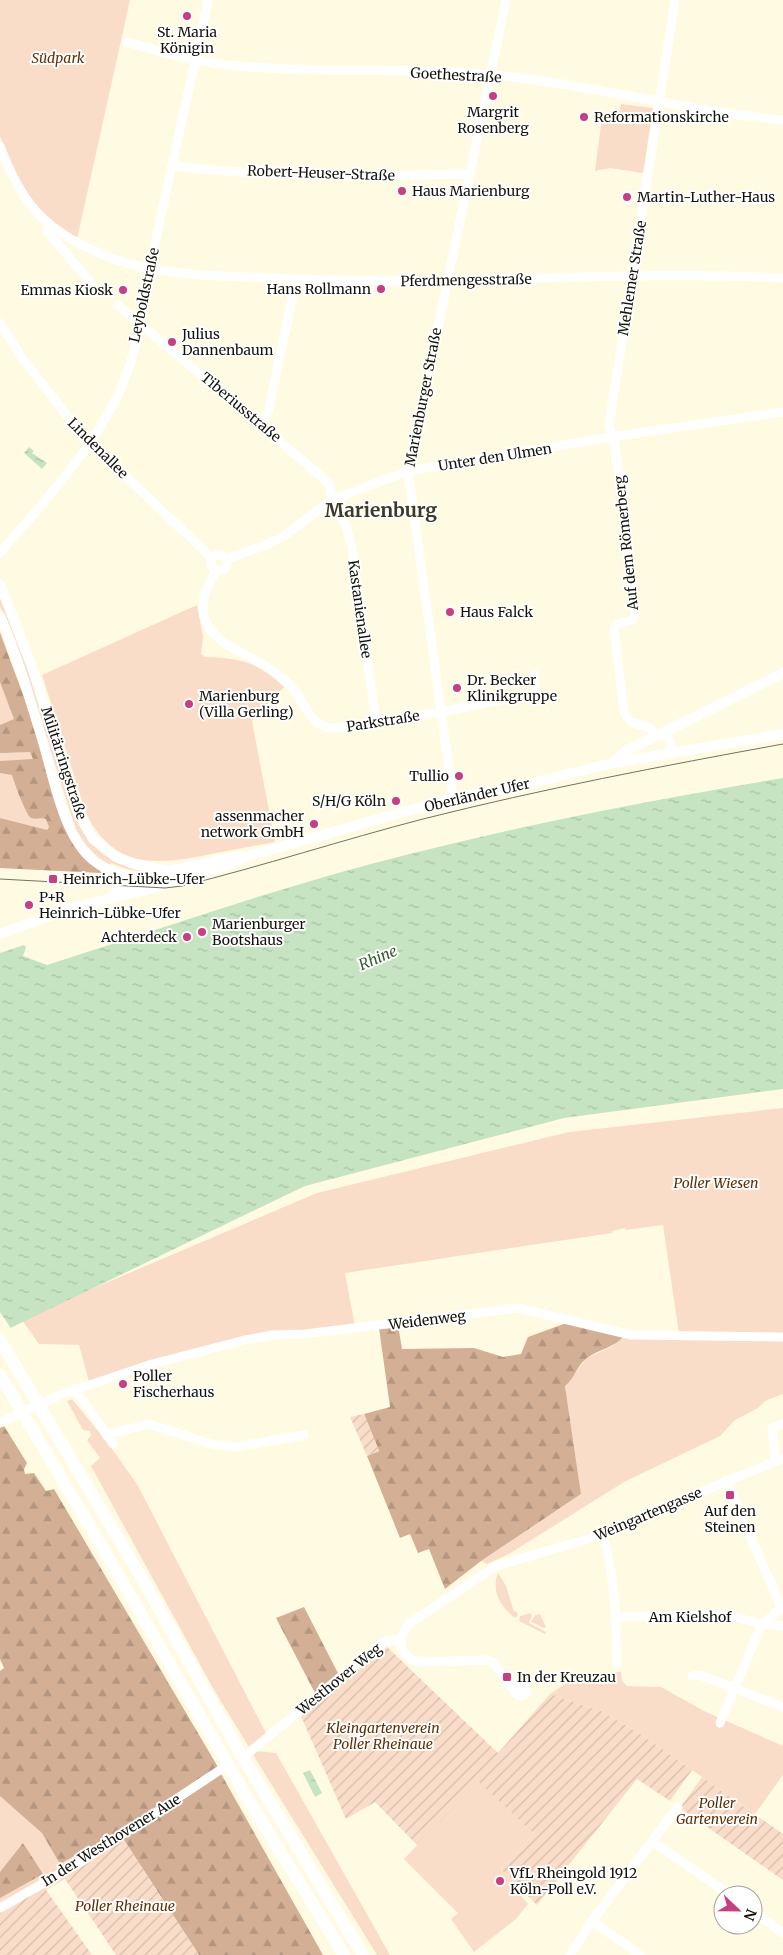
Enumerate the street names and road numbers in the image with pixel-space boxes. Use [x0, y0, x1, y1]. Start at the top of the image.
street label: Goethestraße [410, 64, 502, 86]
street label: Robert-Heuser-Straße [247, 161, 395, 185]
street label: Mehlemer Straße [614, 219, 650, 337]
street label: Leyboldstraße [125, 246, 163, 344]
street label: Pferdmengesstraße [400, 270, 532, 290]
street label: Marienburger Straße [401, 326, 445, 468]
street label: Tiberiusstraße [197, 368, 285, 446]
street label: Lindenallee [64, 414, 132, 482]
street label: Unter den Ulmen [437, 439, 553, 475]
street label: Auf dem Römerberg [610, 474, 642, 612]
street label: Kastanienallee [344, 559, 376, 659]
street label: Militärringstraße [37, 704, 91, 822]
street label: Parkstraße [345, 706, 421, 736]
street label: Oberländer Ufer [423, 774, 531, 816]
street label: Weidenweg [386, 1306, 467, 1334]
street label: Weingartengasse [591, 1483, 705, 1545]
street label: Am Kielshof [648, 1608, 732, 1626]
street label: Westhover Weg [292, 1639, 386, 1719]
street label: In der Westhovener Aue [38, 1790, 184, 1890]

